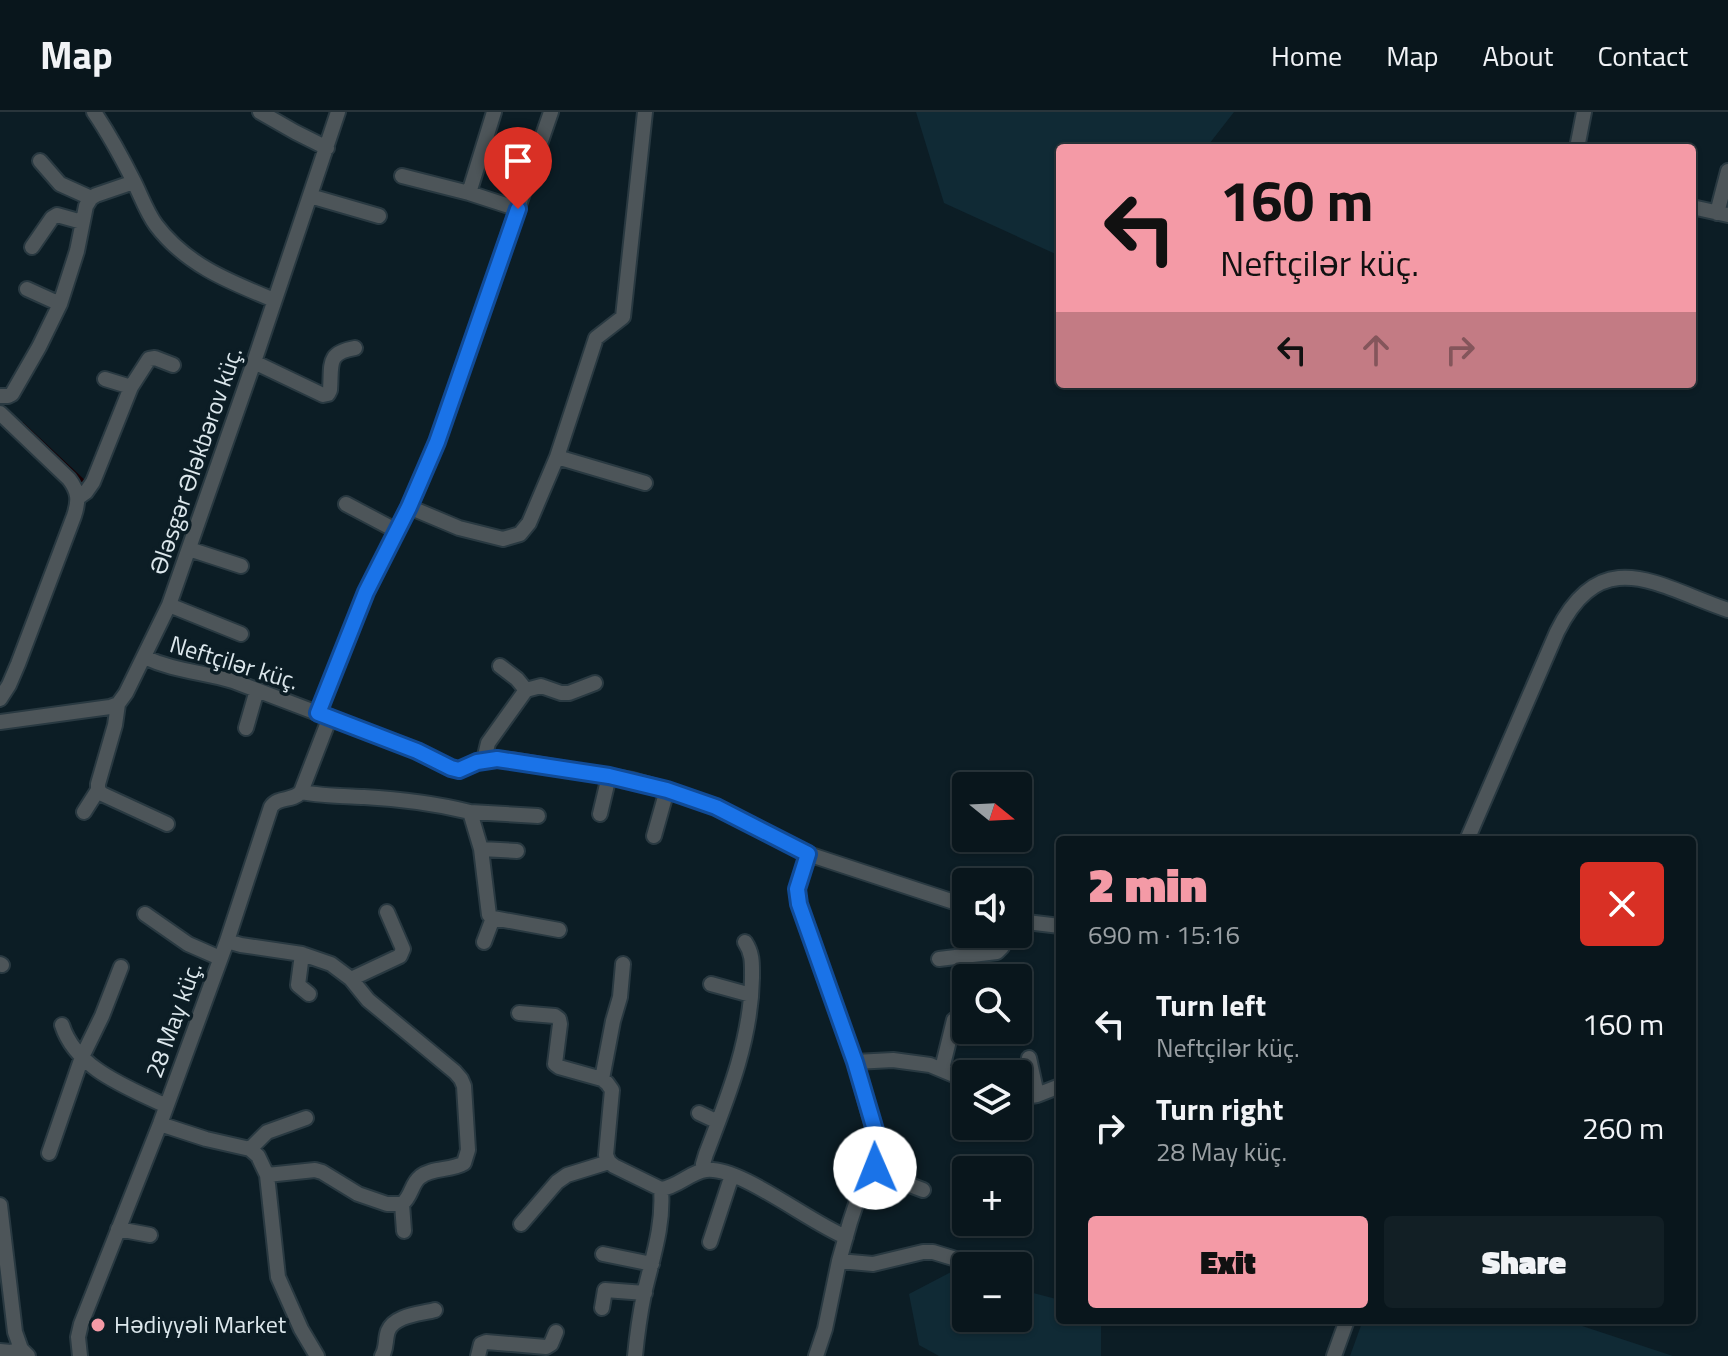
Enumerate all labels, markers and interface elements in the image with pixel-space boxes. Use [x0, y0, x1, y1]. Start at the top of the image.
text: Map [40, 26, 113, 84]
text: Home [1271, 34, 1342, 77]
text: Map [1386, 34, 1439, 77]
text: About [1483, 34, 1553, 77]
text: Contact [1597, 34, 1688, 77]
pin [484, 127, 552, 209]
icon: arrive [496, 139, 540, 183]
text: 160 m [1220, 158, 1373, 243]
icon: left [1088, 176, 1192, 280]
text: Neftçilər küç. [1220, 235, 1419, 290]
icon: left [1270, 328, 1314, 372]
icon: ahead [1354, 328, 1398, 372]
icon: right [1438, 328, 1482, 372]
street label: Ələsgər Ələkbərov küç. [139, 342, 251, 579]
street label: Neftçilər küç. [166, 625, 303, 699]
north arrow [952, 772, 1032, 852]
map controls [952, 772, 1032, 1332]
text: 2 min [1088, 848, 1207, 921]
button: close [1580, 862, 1664, 946]
button: sound [952, 868, 1032, 948]
text: 690 m · 15:16 [1088, 915, 1240, 954]
street label: 28 May küç. [135, 957, 211, 1083]
button: search [952, 964, 1032, 1044]
text: Turn left [1156, 982, 1266, 1028]
text: 160 m [1582, 1001, 1664, 1047]
icon: left [1088, 1002, 1132, 1046]
text: Neftçilər küç. [1156, 1028, 1300, 1067]
button: layers [952, 1060, 1032, 1140]
text: Turn right [1156, 1086, 1284, 1132]
text: 260 m [1582, 1105, 1664, 1151]
icon: right [1088, 1106, 1132, 1150]
position arrow [833, 1126, 917, 1210]
text: 28 May küç. [1156, 1132, 1287, 1171]
button: + [952, 1156, 1032, 1236]
button: Exit [1088, 1216, 1368, 1308]
button: Share [1384, 1216, 1664, 1308]
button: − [952, 1252, 1032, 1332]
place label: Hədiyyəli Market [114, 1306, 287, 1342]
marker: Hədiyyəli Market [89, 1316, 107, 1334]

